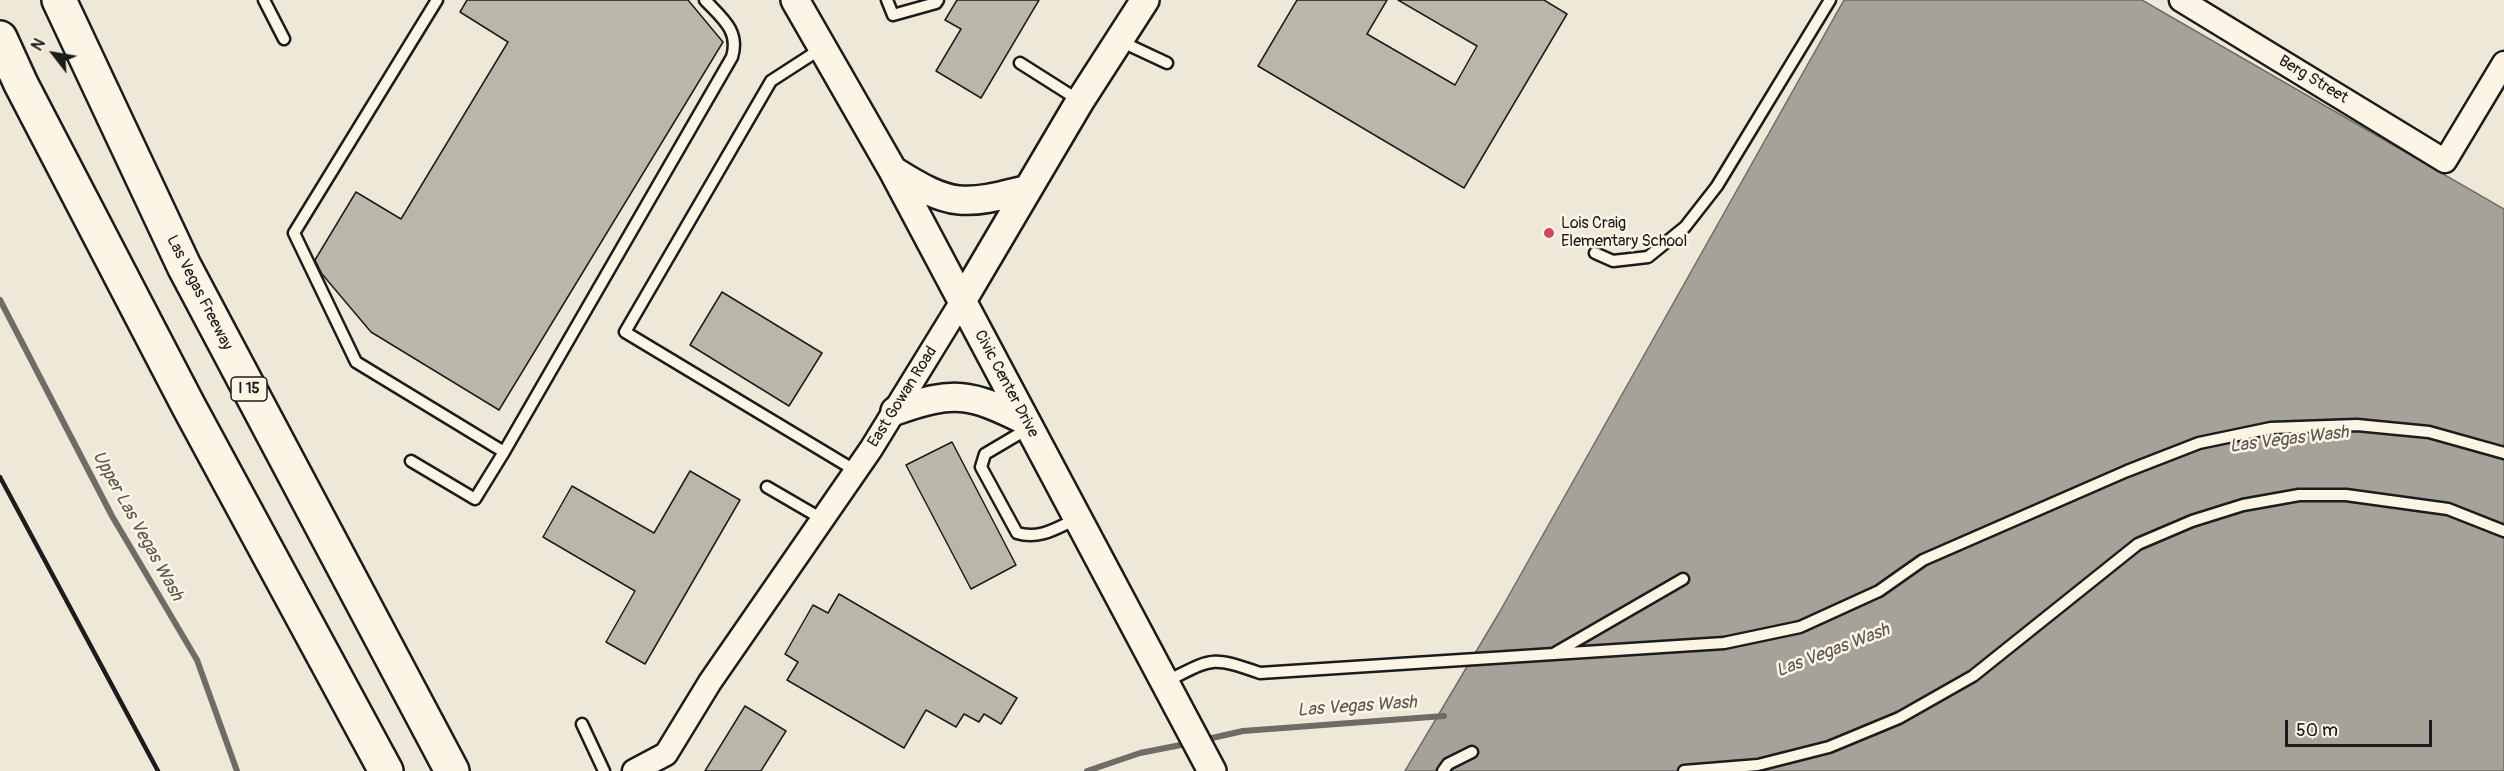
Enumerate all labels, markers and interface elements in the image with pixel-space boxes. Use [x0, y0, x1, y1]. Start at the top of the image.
north arrow [24, 24, 84, 84]
text: N [27, 35, 50, 55]
street label: Berg Street [2275, 52, 2351, 108]
place label: Lois Craig Elementary School [1561, 214, 1687, 252]
marker: Lois Craig Elementary School [1542, 226, 1556, 240]
street label: Las Vegas Freeway [162, 232, 236, 354]
street label: Civic Center Drive [970, 327, 1042, 441]
street label: East Gowan Road [864, 343, 942, 451]
road number: I 15 [231, 377, 267, 401]
water label: Las Vegas Wash [2228, 422, 2350, 458]
water label: Upper Las Vegas Wash [87, 447, 187, 605]
water label: Las Vegas Wash [1773, 619, 1893, 683]
water label: Las Vegas Wash [1297, 692, 1417, 722]
scale bar [2288, 708, 2435, 746]
text: 50 m [2296, 719, 2338, 742]

